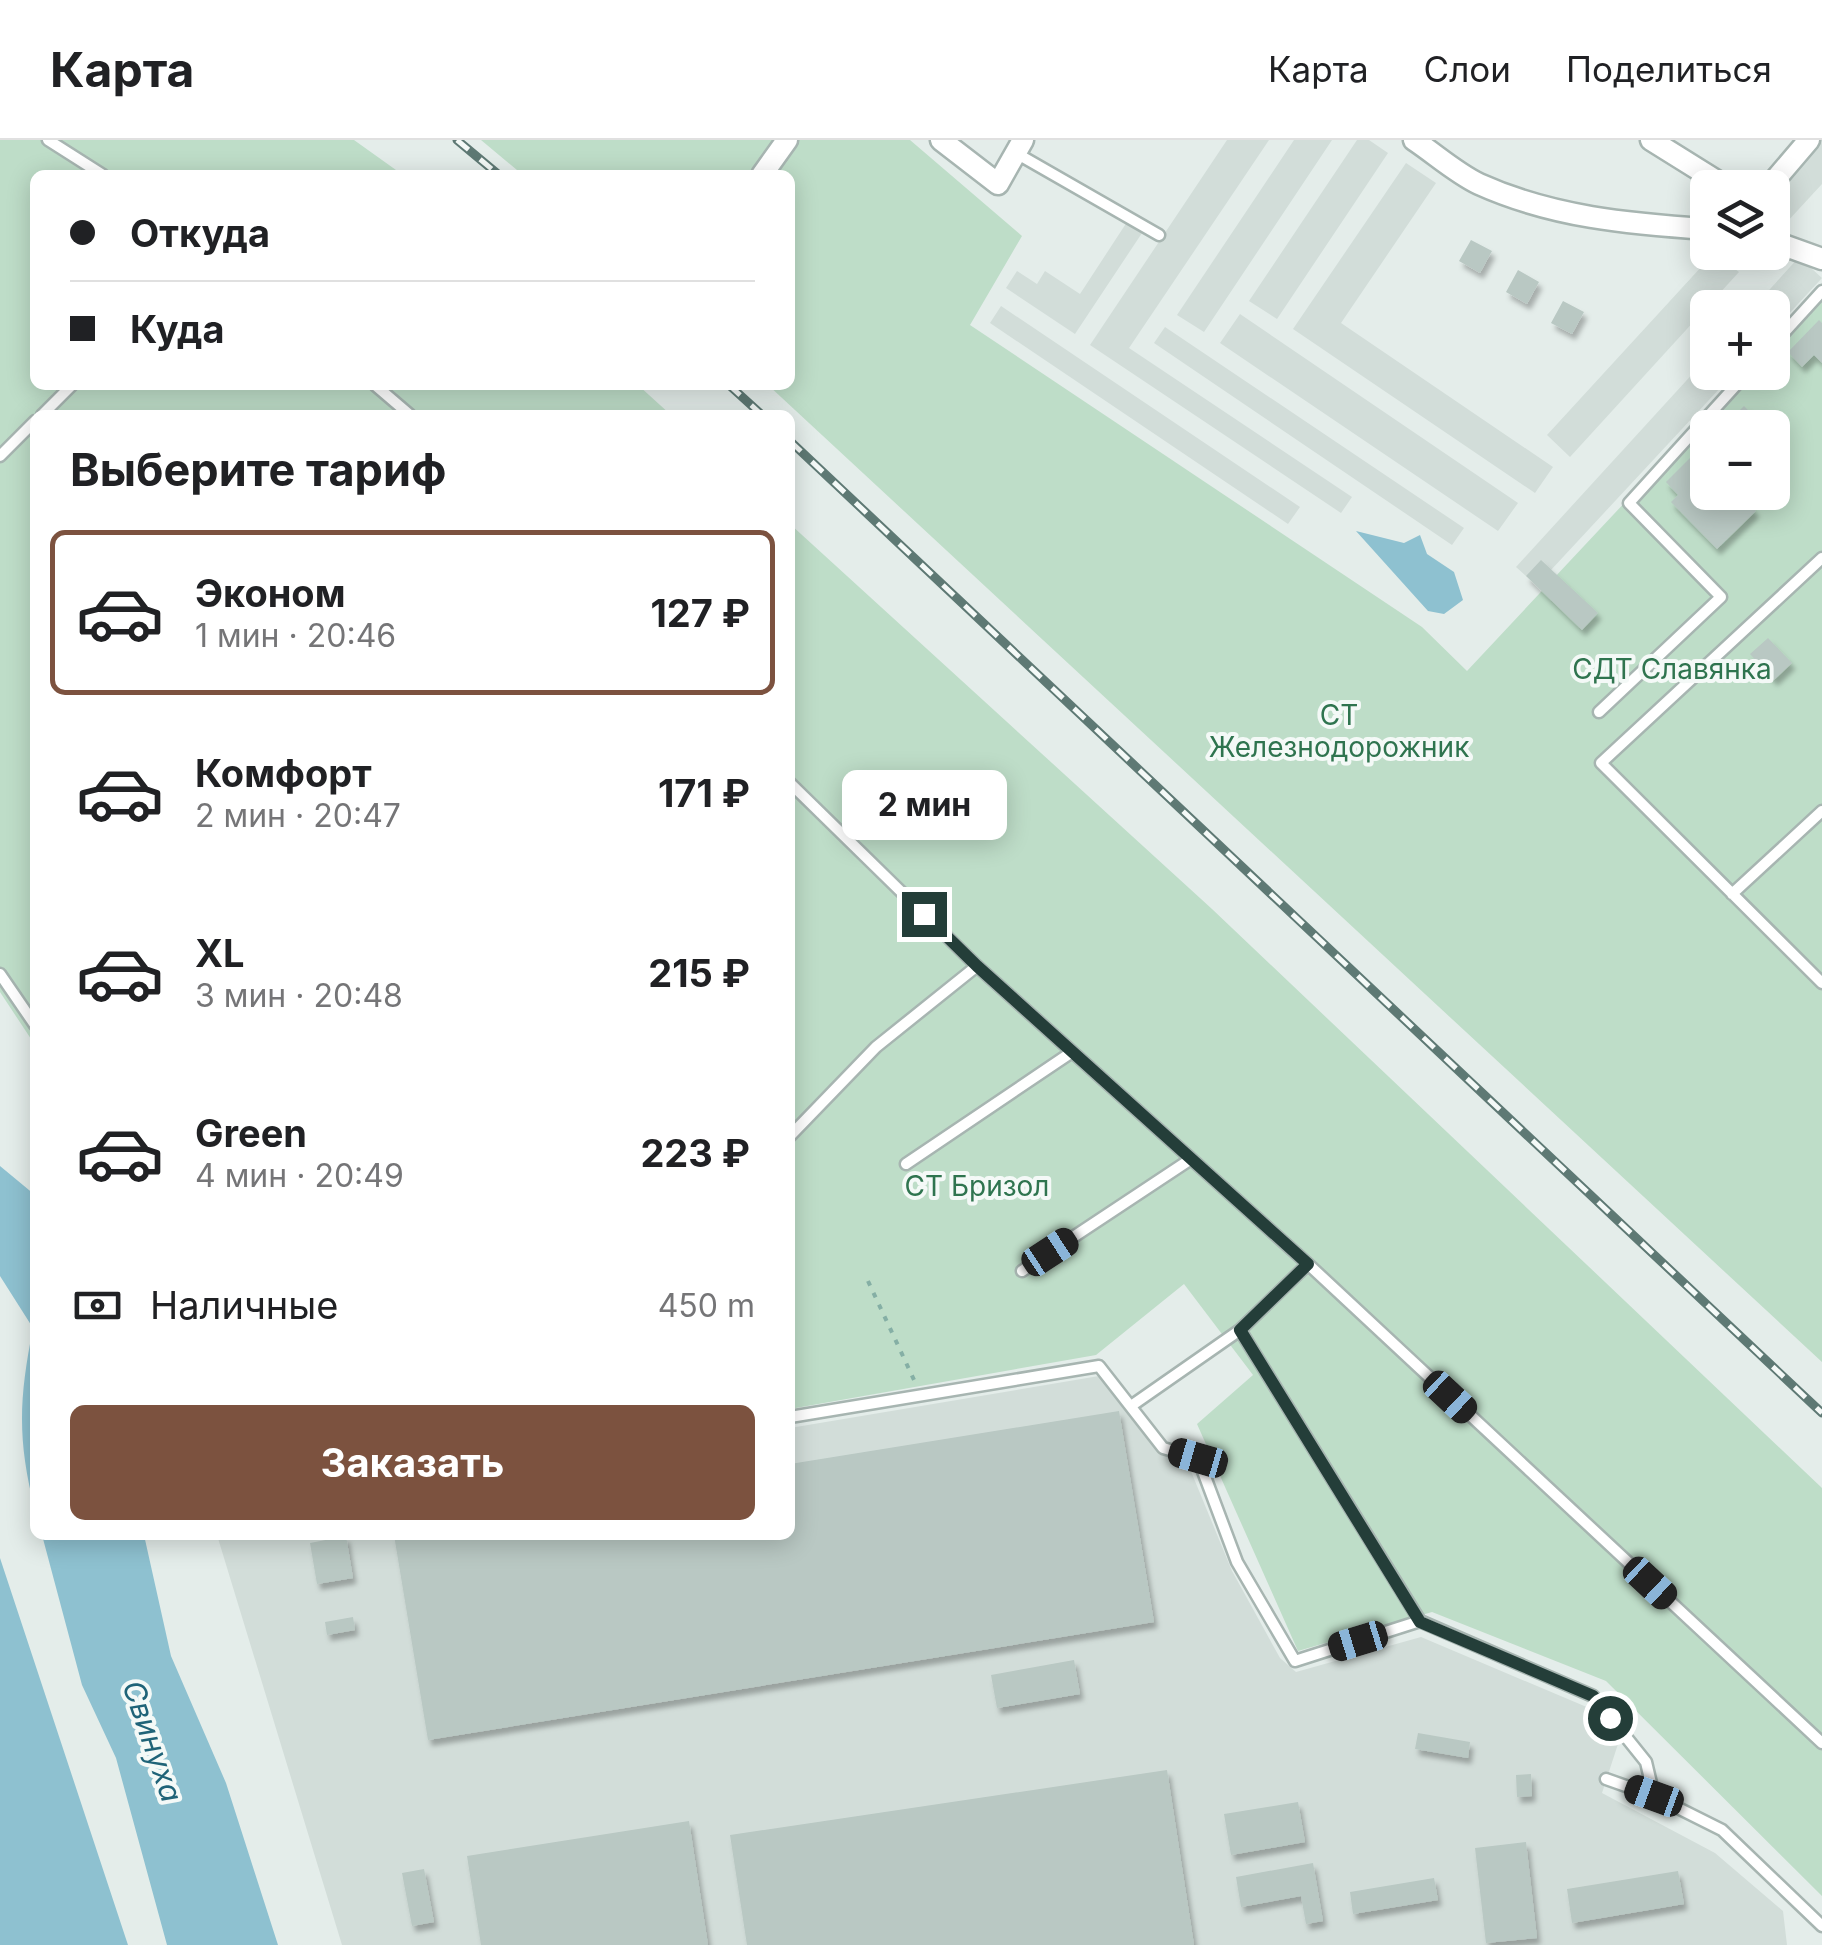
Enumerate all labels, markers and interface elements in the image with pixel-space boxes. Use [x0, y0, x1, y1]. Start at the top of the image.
text: Карта [50, 40, 194, 99]
text: Карта [1268, 48, 1369, 90]
text: Слои [1424, 48, 1511, 90]
text: Поделиться [1566, 48, 1772, 90]
map controls [1690, 170, 1790, 510]
button: layers [1690, 170, 1790, 270]
text: Откуда [130, 210, 270, 256]
button: + [1690, 290, 1790, 390]
text: Куда [130, 306, 224, 352]
button: − [1690, 410, 1790, 510]
text: Выберите тариф [70, 442, 446, 497]
icon: car [75, 568, 165, 658]
text: Эконом [195, 570, 346, 616]
text: 127 ₽ [650, 590, 750, 636]
text: 1 мин · 20:46 [195, 616, 396, 655]
park label: СДТ Славянка [1572, 652, 1772, 686]
park label: СТ Железнодорожник [1209, 698, 1469, 764]
icon: car [75, 748, 165, 838]
text: Комфорт [195, 750, 372, 796]
callout: 2 мин [842, 769, 1006, 839]
text: 171 ₽ [658, 770, 750, 816]
text: 2 мин [878, 785, 971, 824]
text: 2 мин · 20:47 [195, 796, 401, 835]
route end [902, 892, 947, 937]
icon: car [75, 928, 165, 1018]
text: XL [195, 930, 245, 976]
text: 215 ₽ [648, 950, 750, 996]
text: 3 мин · 20:48 [195, 976, 403, 1015]
icon: car [75, 1108, 165, 1198]
text: Green [195, 1110, 307, 1156]
text: 223 ₽ [640, 1130, 750, 1176]
text: 4 мин · 20:49 [195, 1156, 404, 1195]
park label: СТ Бризол [905, 1169, 1049, 1203]
car [1017, 1223, 1083, 1281]
icon: cash [70, 1278, 125, 1333]
text: Наличные [150, 1282, 338, 1328]
text: 450 m [658, 1286, 755, 1325]
car [1418, 1366, 1482, 1428]
button: Заказать [70, 1405, 755, 1520]
car [1165, 1435, 1231, 1481]
car [1618, 1552, 1682, 1614]
car [1325, 1618, 1391, 1664]
water label: Свинуха [115, 1676, 191, 1806]
route start [1588, 1696, 1633, 1741]
car [1621, 1772, 1687, 1820]

